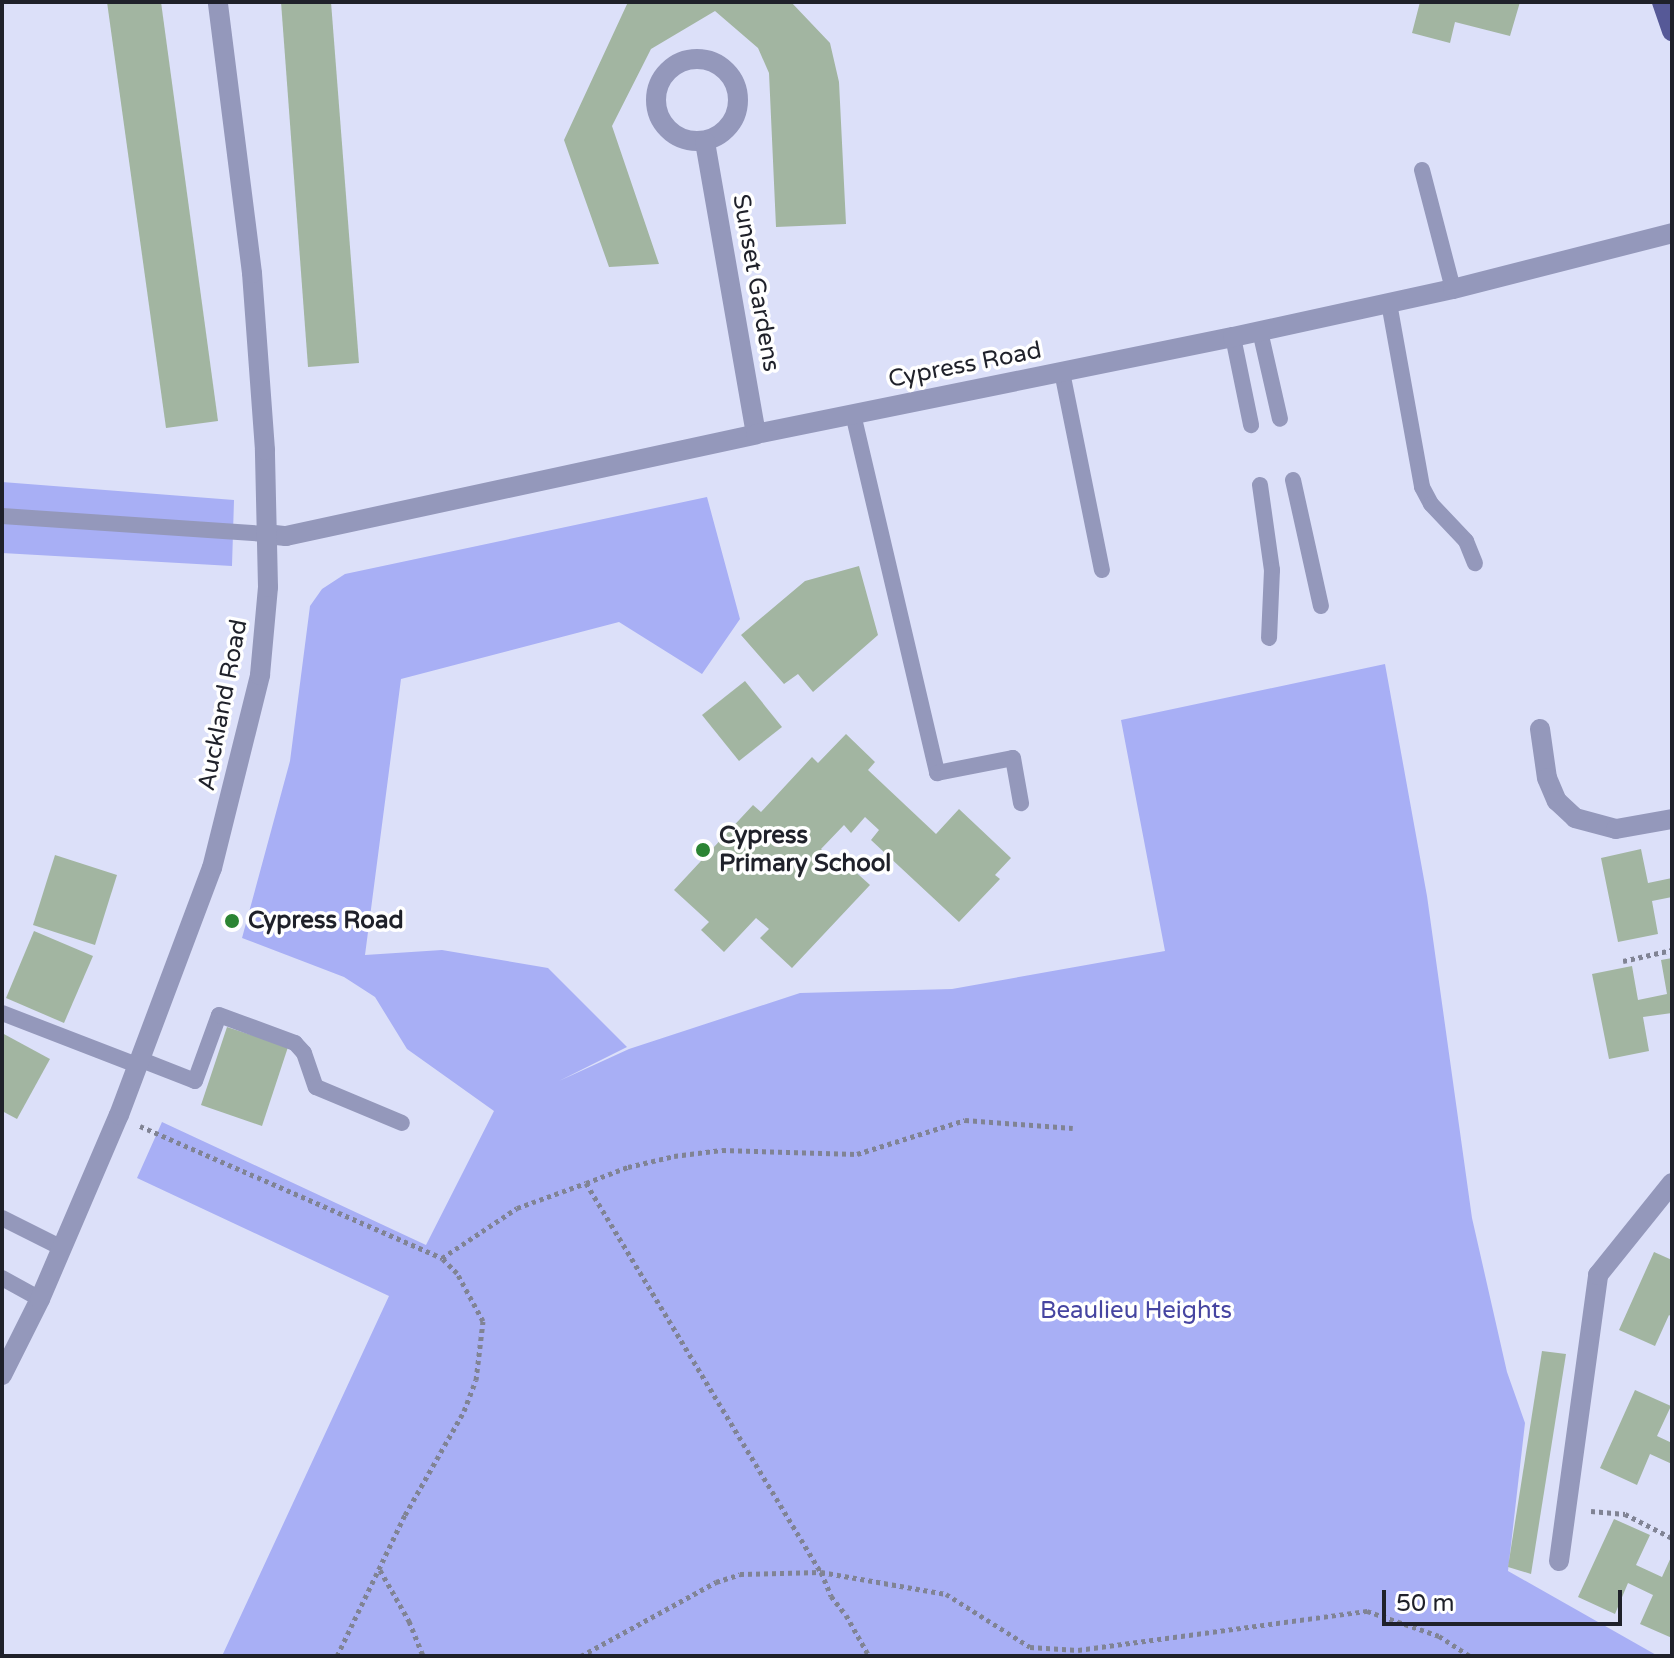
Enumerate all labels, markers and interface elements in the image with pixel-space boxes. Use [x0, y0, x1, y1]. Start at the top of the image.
street label: Sunset Gardens [726, 192, 786, 374]
street label: Cypress Road [886, 336, 1044, 394]
street label: Auckland Road [192, 617, 254, 793]
place label: Cypress Primary School [719, 822, 891, 878]
marker: Cypress Primary School [694, 841, 712, 859]
place label: Cypress Road [248, 907, 404, 935]
marker: Cypress Road [223, 912, 241, 930]
park label: Beaulieu Heights [1040, 1297, 1232, 1325]
scale bar [1386, 1574, 1626, 1624]
text: 50 m [1396, 1589, 1454, 1618]

